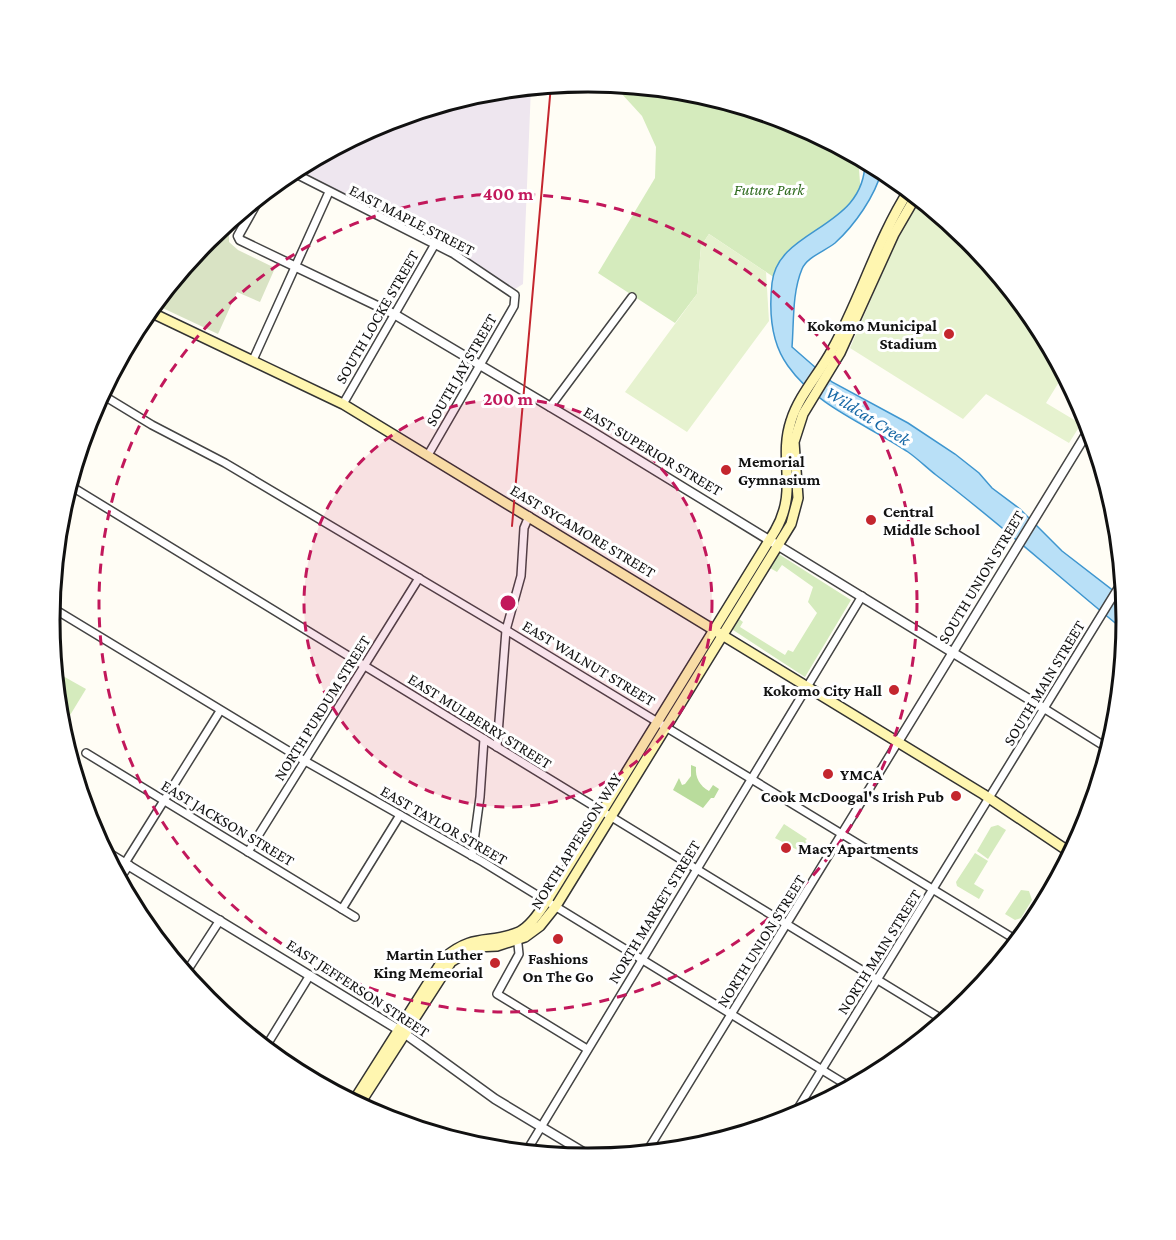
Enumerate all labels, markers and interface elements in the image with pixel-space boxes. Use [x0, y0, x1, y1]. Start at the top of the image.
street label: EAST MAPLE STREET [347, 181, 478, 259]
park label: Future Park [734, 181, 805, 198]
text: 400 m [483, 184, 534, 204]
street label: SOUTH LOCKE STREET [332, 247, 422, 387]
street label: SOUTH JAY STREET [422, 311, 501, 430]
place label: Kokomo Municipal Stadium [807, 317, 937, 352]
marker: Kokomo Municipal Stadium [942, 327, 956, 341]
water label: Wildcat Creek [822, 382, 915, 450]
text: 200 m [483, 389, 534, 409]
street label: EAST SUPERIOR STREET [581, 403, 726, 499]
place label: Memorial Gymnasium [738, 453, 821, 488]
marker: Memorial Gymnasium [719, 463, 733, 477]
street label: EAST SYCAMORE STREET [507, 481, 659, 581]
place label: Central Middle School [883, 503, 980, 538]
street label: SOUTH UNION STREET [935, 507, 1028, 646]
marker: Central Middle School [864, 513, 878, 527]
centre of rings [498, 593, 518, 613]
street label: EAST WALNUT STREET [520, 617, 659, 709]
street label: SOUTH MAIN STREET [1000, 617, 1088, 748]
street label: NORTH PURDUM STREET [270, 632, 374, 784]
street label: EAST MULBERRY STREET [405, 670, 555, 772]
place label: Kokomo City Hall [763, 682, 882, 699]
marker: Kokomo City Hall [887, 683, 901, 697]
place label: YMCA [840, 766, 883, 783]
marker: YMCA [821, 767, 835, 781]
street label: NORTH APPERSON WAY [527, 769, 625, 912]
street label: EAST JACKSON STREET [158, 777, 298, 870]
street label: EAST TAYLOR STREET [378, 782, 511, 868]
place label: Cook McDoogal's Irish Pub [761, 788, 944, 805]
marker: Cook McDoogal's Irish Pub [949, 789, 963, 803]
street label: NORTH MARKET STREET [605, 837, 704, 987]
place label: Macy Apartments [798, 840, 919, 857]
marker: Macy Apartments [779, 841, 793, 855]
street label: NORTH UNION STREET [713, 871, 809, 1010]
street label: NORTH MAIN STREET [834, 886, 924, 1017]
marker: Fashions On The Go [551, 932, 565, 946]
street label: EAST JEFFERSON STREET [283, 936, 433, 1041]
place label: Martin Luther King Memeorial [374, 946, 484, 981]
place label: Fashions On The Go [522, 950, 594, 985]
marker: Martin Luther King Memeorial [488, 956, 502, 970]

